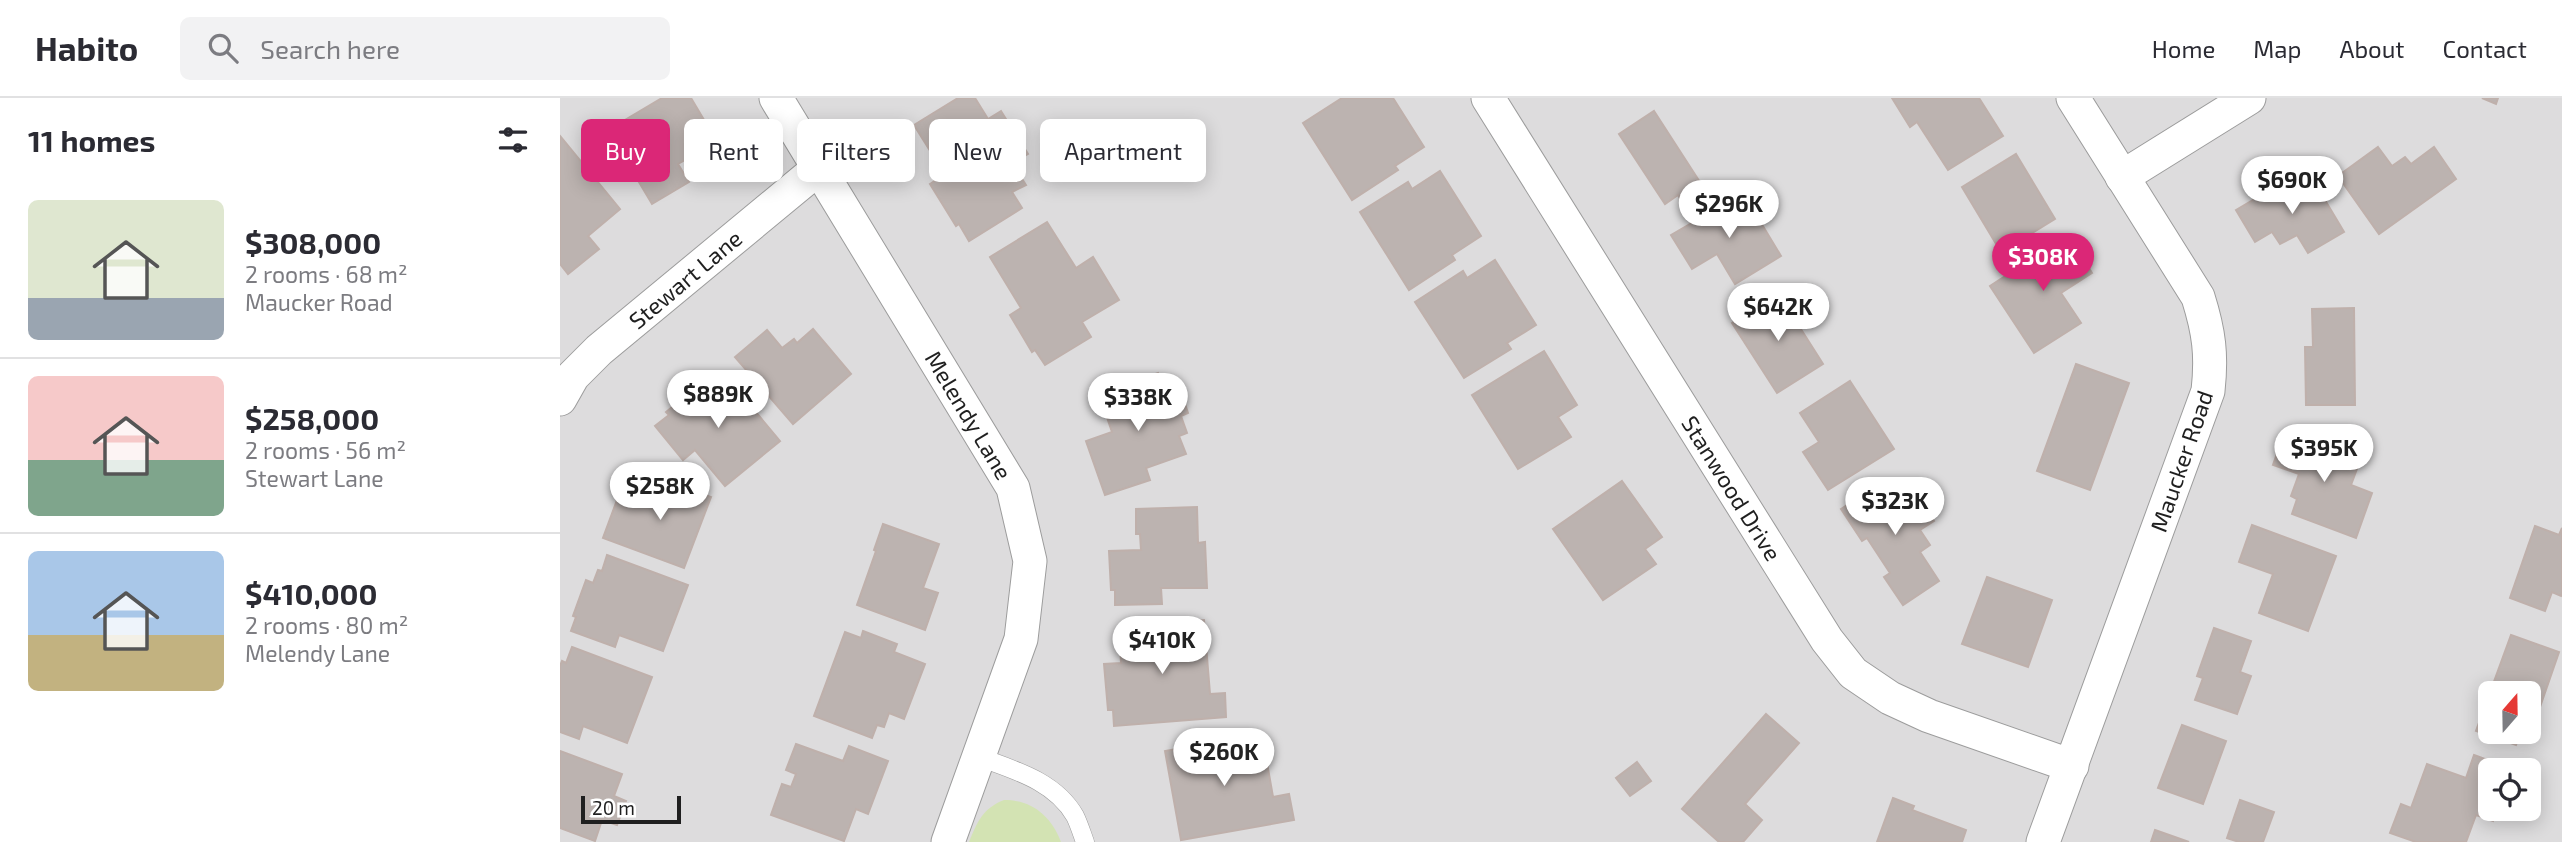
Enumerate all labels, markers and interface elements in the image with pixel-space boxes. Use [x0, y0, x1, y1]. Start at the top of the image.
search box [180, 17, 670, 80]
text: Habito [35, 28, 138, 68]
icon: search [204, 29, 242, 67]
text: Search here [260, 33, 400, 64]
text: Home [2152, 34, 2215, 63]
text: Map [2253, 34, 2301, 63]
text: About [2339, 34, 2405, 63]
text: Contact [2443, 34, 2527, 63]
chip: Buy [581, 119, 670, 182]
chip: Rent [684, 119, 783, 182]
chip: Filters [797, 119, 915, 182]
chip: New [929, 119, 1026, 182]
chip: Apartment [1040, 119, 1206, 182]
icon: filters [494, 121, 532, 159]
text: 11 homes [28, 122, 155, 158]
pin: $690K [2243, 156, 2341, 216]
text: $690K [2257, 165, 2327, 193]
pin: $296K [1680, 180, 1778, 240]
text: $296K [1695, 189, 1763, 217]
text: $308,000 [245, 224, 381, 260]
street label: Stewart Lane [623, 224, 747, 334]
icon: home [84, 228, 168, 312]
pin: $308K [1994, 234, 2092, 293]
text: $308K [2008, 242, 2078, 270]
text: 2 rooms · 68 m² [245, 260, 408, 288]
pin: $642K [1729, 284, 1827, 343]
text: Maucker Road [245, 288, 393, 316]
text: $642K [1743, 292, 1813, 320]
street label: Melendy Lane [920, 346, 1018, 484]
pin: $889K [669, 370, 767, 430]
pin: $338K [1089, 374, 1187, 433]
text: $889K [683, 379, 753, 407]
text: $338K [1104, 382, 1172, 410]
street label: Maucker Road [2144, 387, 2218, 535]
text: $258,000 [245, 400, 379, 436]
icon: home [84, 404, 168, 488]
street label: Stanwood Drive [1676, 410, 1788, 566]
pin: $395K [2275, 424, 2373, 484]
text: $395K [2290, 433, 2358, 461]
text: 2 rooms · 56 m² [245, 436, 406, 464]
pin: $258K [611, 462, 709, 522]
text: Stewart Lane [245, 464, 384, 492]
text: $258K [626, 471, 694, 499]
pin: $323K [1846, 478, 1944, 537]
text: $323K [1861, 486, 1929, 514]
text: $410,000 [245, 575, 377, 611]
icon: home [84, 579, 168, 663]
text: 2 rooms · 80 m² [245, 611, 408, 639]
pin: $410K [1113, 616, 1211, 676]
text: $410K [1128, 625, 1196, 653]
text: Melendy Lane [245, 639, 390, 667]
north arrow [2478, 681, 2541, 744]
map controls [2478, 681, 2541, 821]
pin: $260K [1175, 728, 1273, 788]
text: $260K [1189, 737, 1259, 765]
button: locate [2478, 758, 2541, 821]
scale bar [581, 793, 681, 825]
text: 20 m [592, 796, 635, 819]

